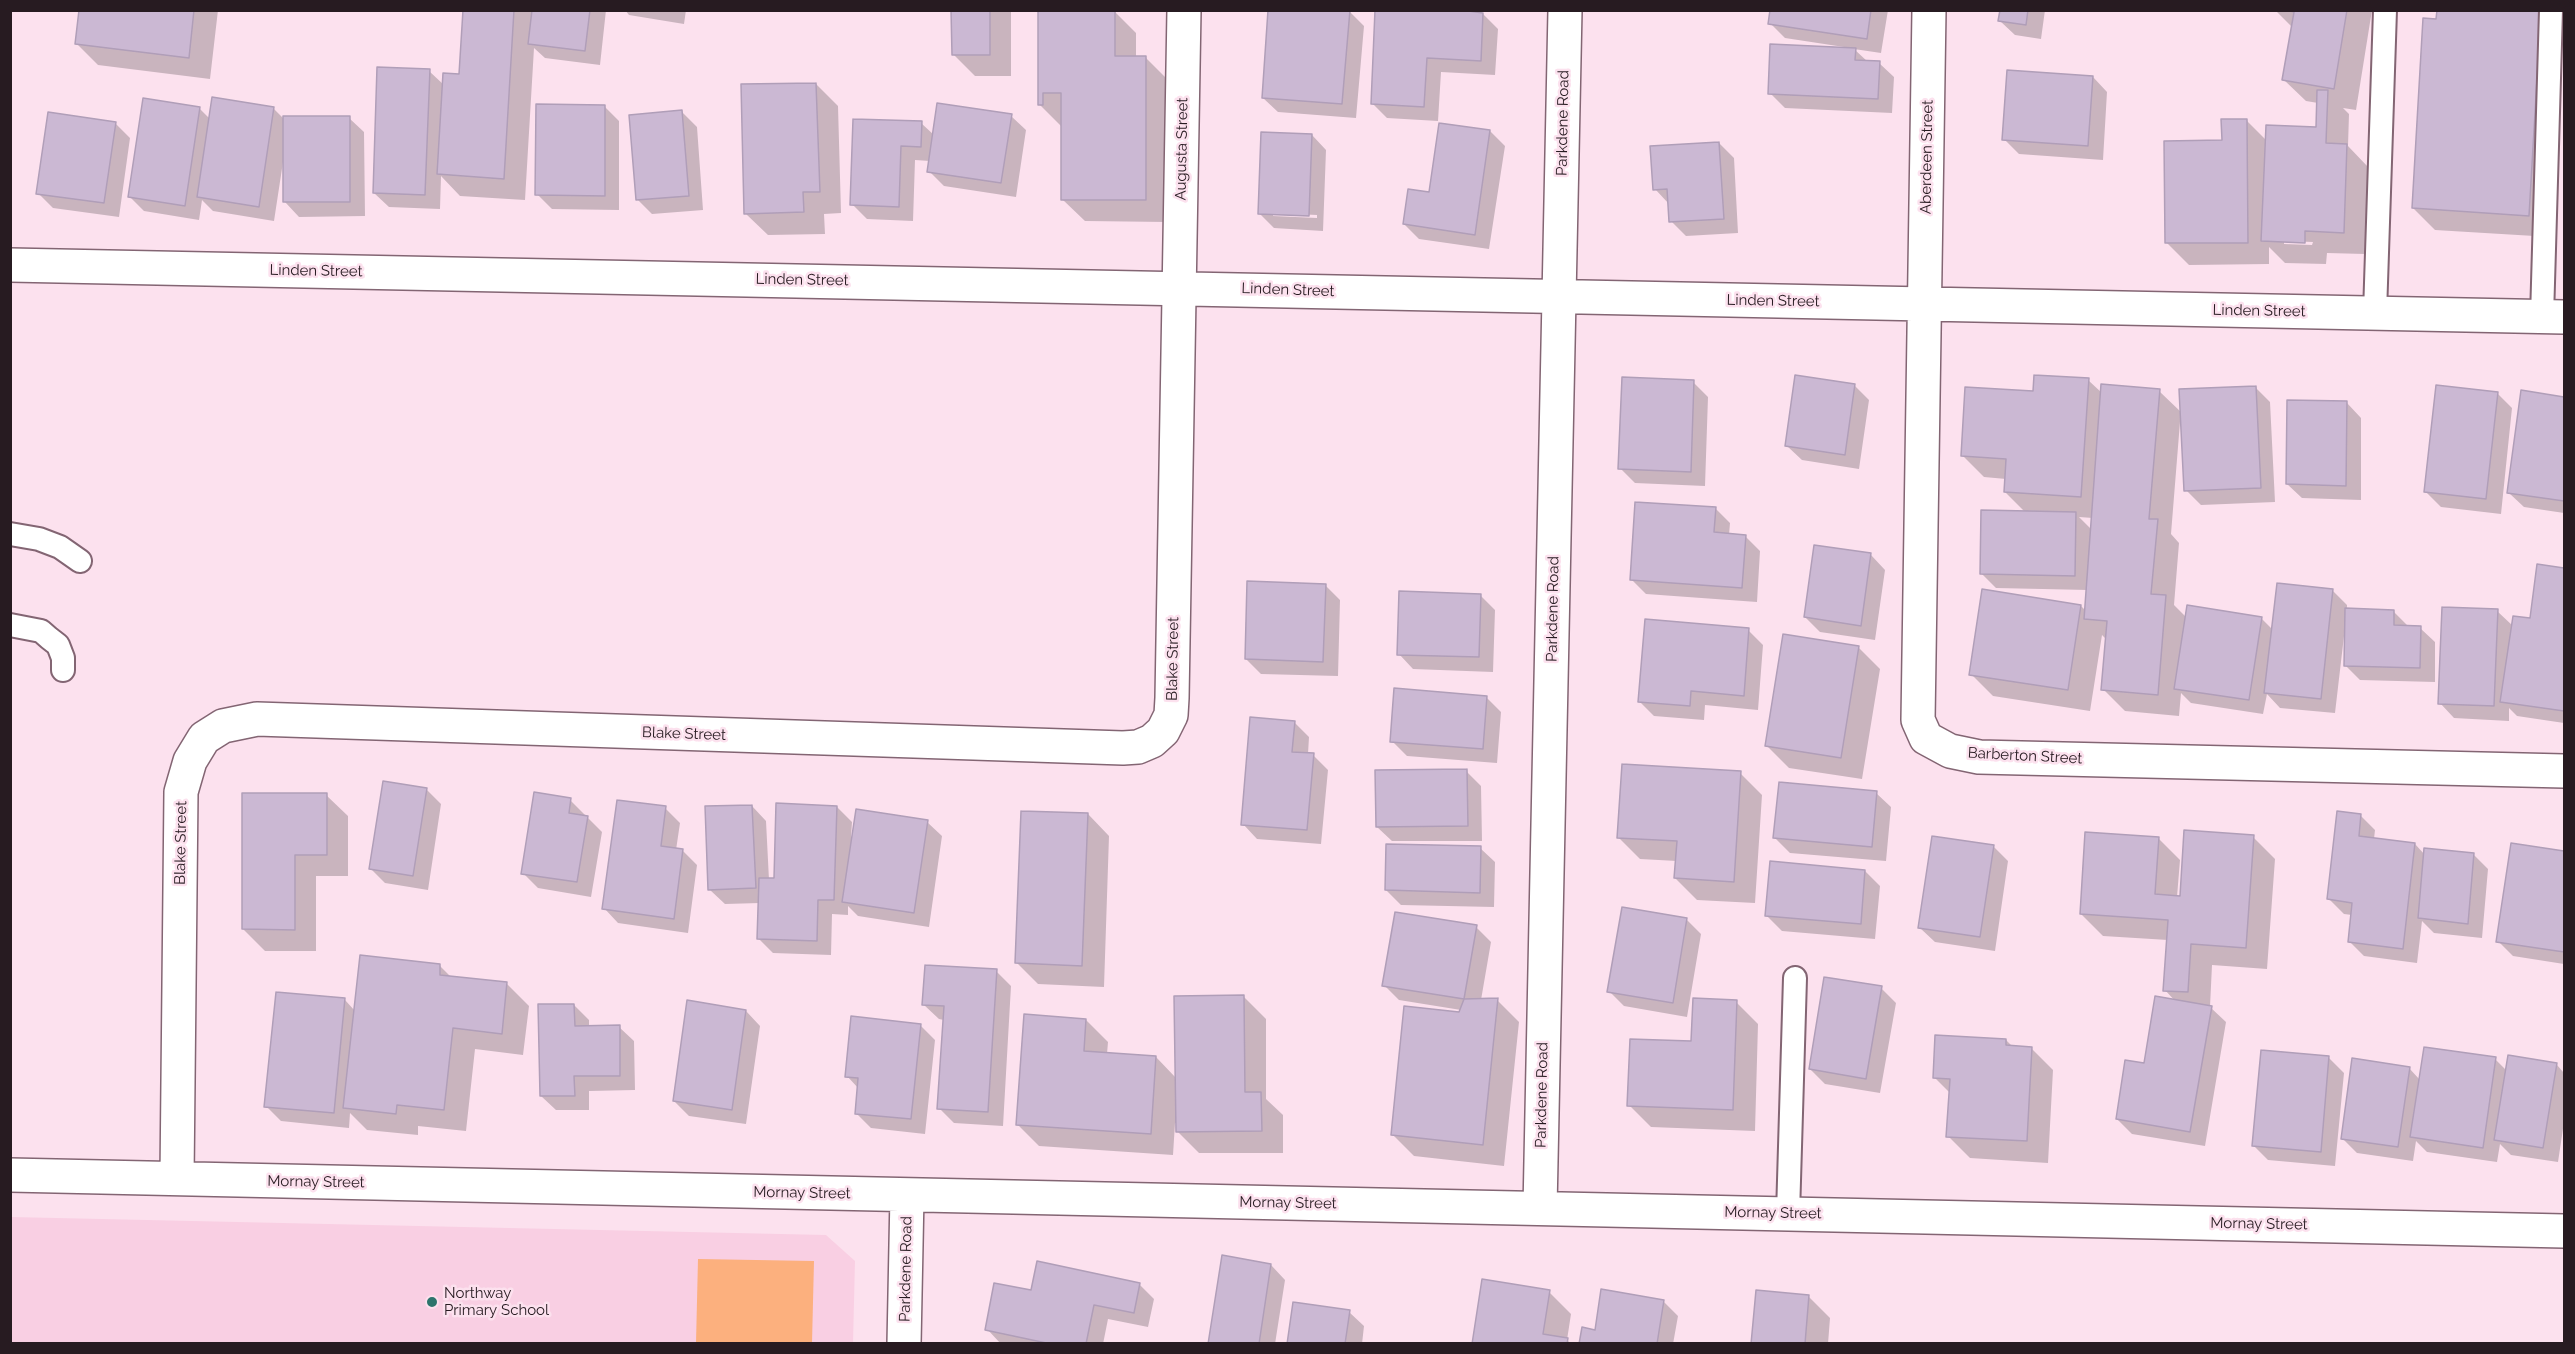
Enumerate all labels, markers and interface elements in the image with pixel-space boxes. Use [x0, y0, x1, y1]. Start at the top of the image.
street label: Parkdene Road [1553, 70, 1573, 176]
street label: Augusta Street [1172, 97, 1192, 201]
street label: Aberdeen Street [1917, 100, 1937, 214]
street label: Linden Street [269, 261, 363, 281]
street label: Linden Street [755, 270, 849, 290]
street label: Linden Street [1241, 279, 1335, 301]
street label: Linden Street [1726, 291, 1820, 311]
street label: Linden Street [2212, 301, 2306, 321]
street label: Parkdene Road [1543, 556, 1563, 662]
street label: Blake Street [1163, 617, 1183, 701]
street label: Blake Street [642, 724, 726, 744]
street label: Barberton Street [1967, 744, 2083, 768]
street label: Blake Street [171, 801, 191, 885]
street label: Parkdene Road [1532, 1042, 1552, 1148]
street label: Mornay Street [267, 1172, 365, 1192]
street label: Mornay Street [753, 1183, 851, 1203]
street label: Mornay Street [1239, 1193, 1337, 1213]
street label: Mornay Street [1724, 1203, 1822, 1223]
street label: Mornay Street [2210, 1214, 2308, 1234]
street label: Parkdene Road [896, 1216, 916, 1322]
place label: Northway Primary School [444, 1284, 549, 1319]
marker: Northway Primary School [425, 1295, 439, 1309]

